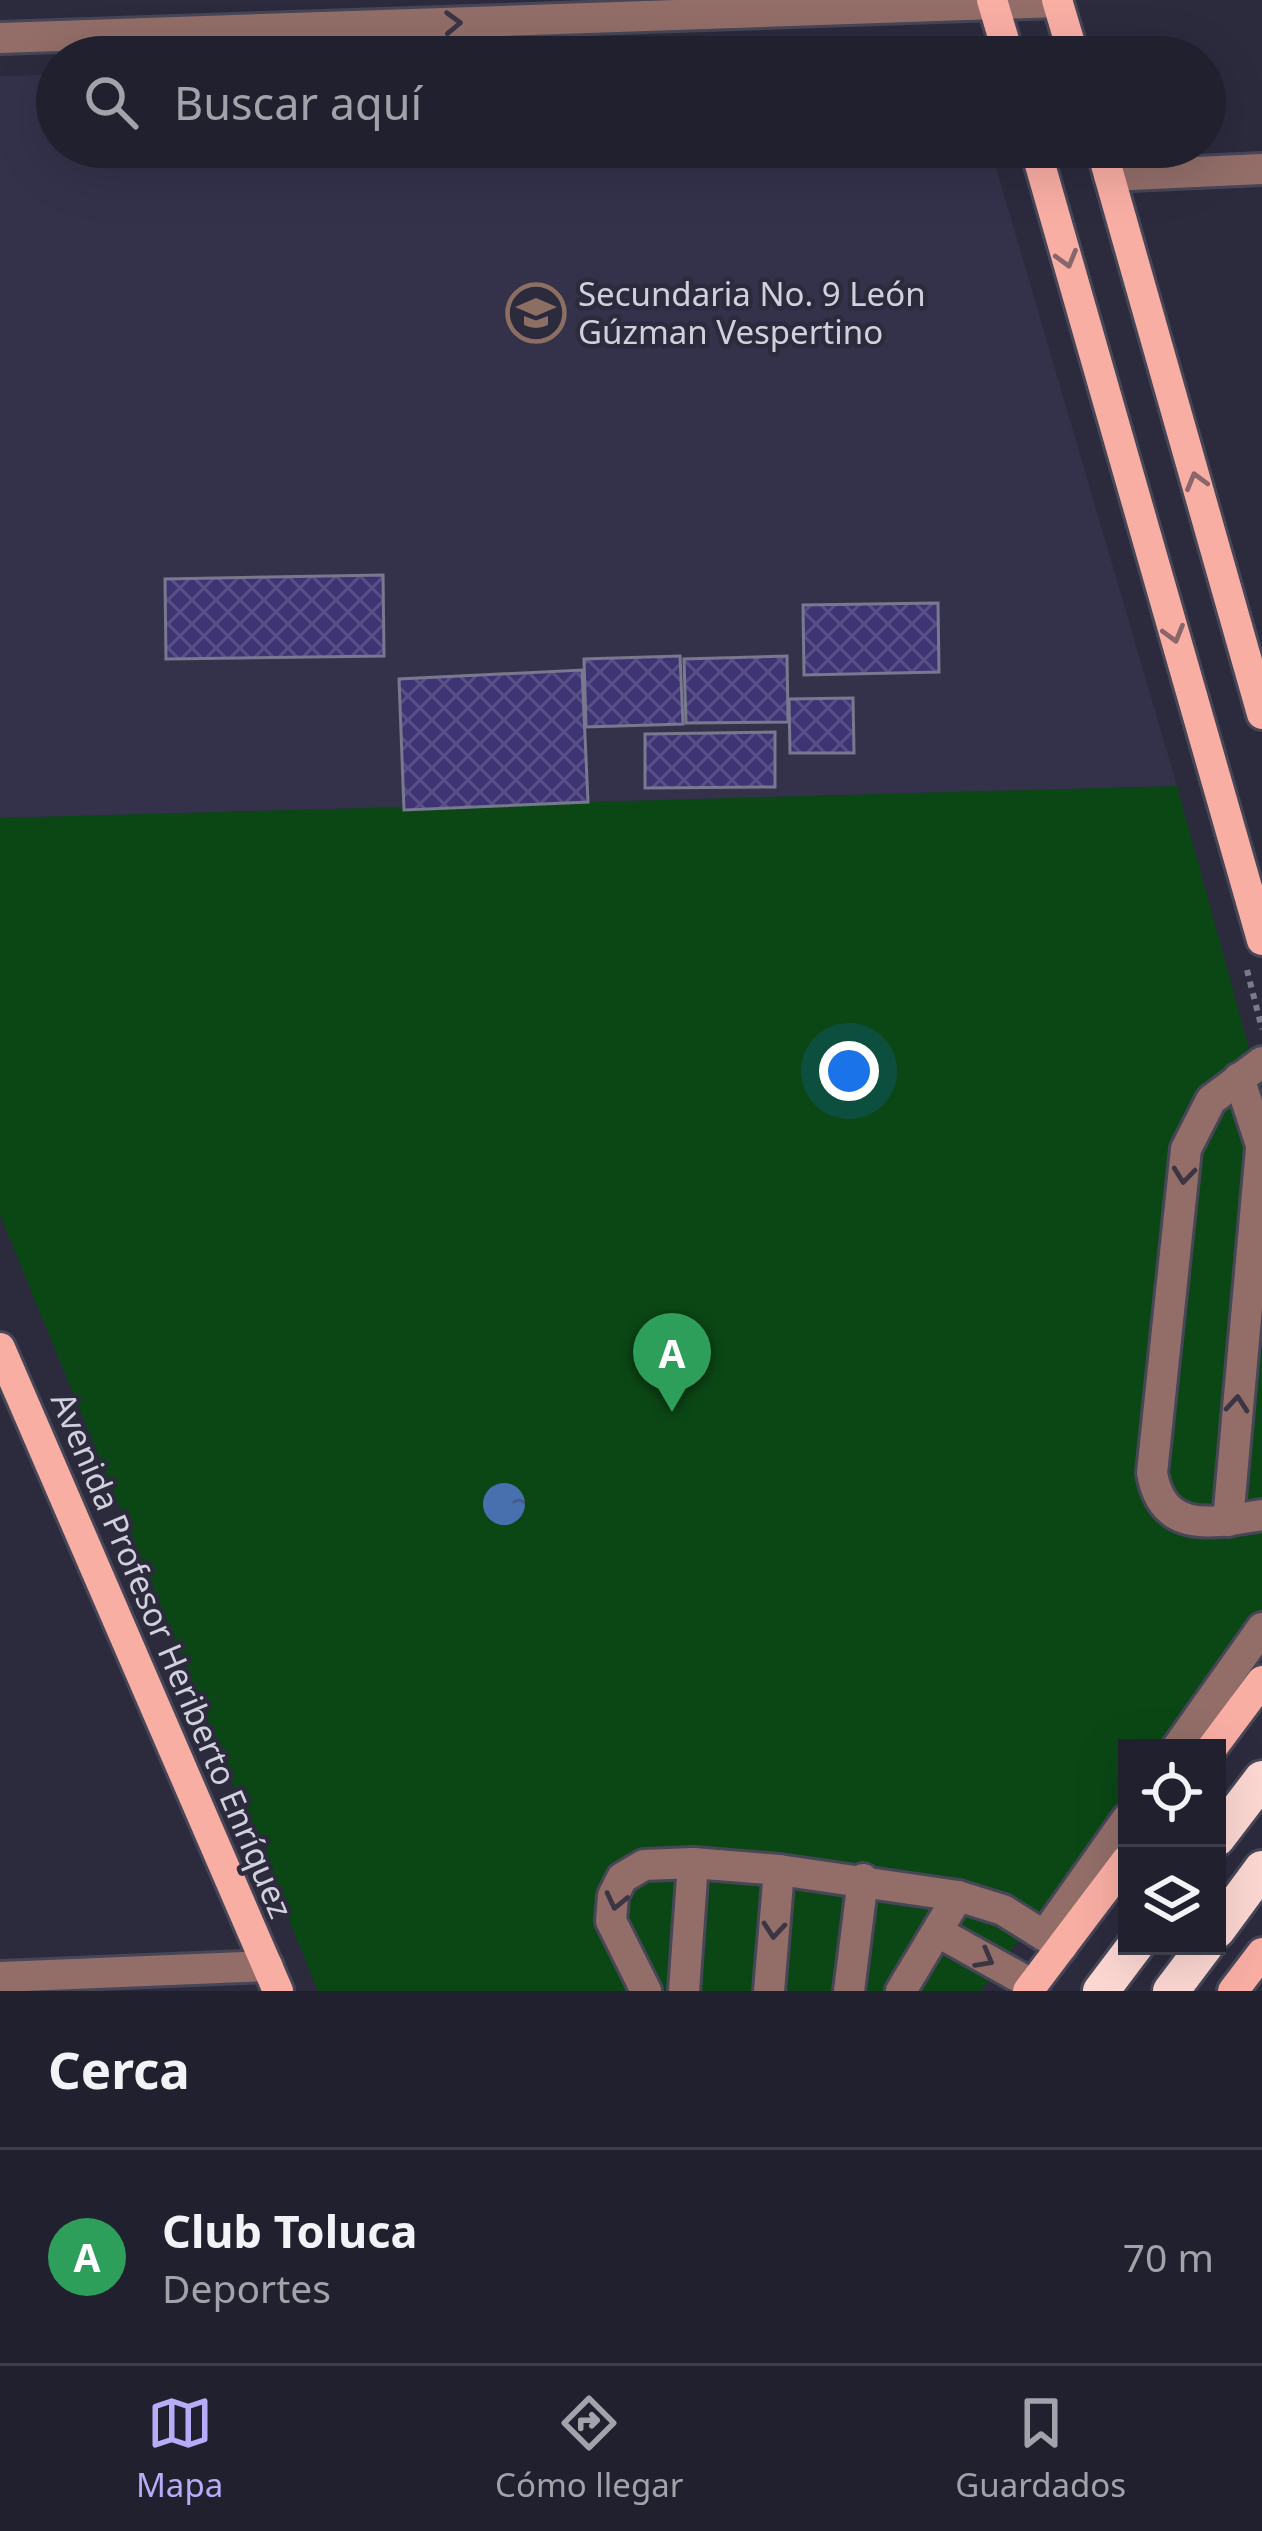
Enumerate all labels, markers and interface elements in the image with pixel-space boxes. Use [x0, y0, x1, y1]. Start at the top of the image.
one-way arrow [444, 11, 463, 37]
search box [36, 36, 1226, 168]
icon: search [78, 69, 144, 135]
text: Buscar aquí [174, 72, 422, 133]
one-way arrow [1053, 248, 1078, 269]
place label: Secundaria No. 9 León Gúzman Vespertino [578, 271, 926, 354]
school or university icon: Secundaria No. 9 León Gúzman Vespertino [505, 282, 567, 344]
one-way arrow [1185, 471, 1210, 492]
one-way arrow [1160, 624, 1185, 644]
your location [819, 1041, 879, 1101]
one-way arrow [1171, 1165, 1197, 1185]
pin: A [633, 1313, 711, 1412]
street label: Avenida Profesor Heriberto Enríquez [41, 1385, 304, 1925]
one-way arrow [1224, 1394, 1250, 1413]
map controls [1118, 1739, 1226, 1955]
button: locate [1118, 1739, 1226, 1847]
button: layers [1118, 1847, 1226, 1955]
one-way arrow [605, 1890, 630, 1911]
one-way arrow [762, 1921, 788, 1940]
one-way arrow [973, 1945, 994, 1968]
text: Cerca [48, 2034, 190, 2104]
text: Club Toluca [162, 2200, 417, 2261]
text: A [74, 2230, 101, 2283]
text: 70 m [1123, 2230, 1214, 2283]
text: Deportes [162, 2261, 331, 2314]
tab: Mapa [136, 2390, 223, 2507]
tab: Cómo llegar [495, 2390, 683, 2507]
tab: Guardados [955, 2390, 1126, 2507]

